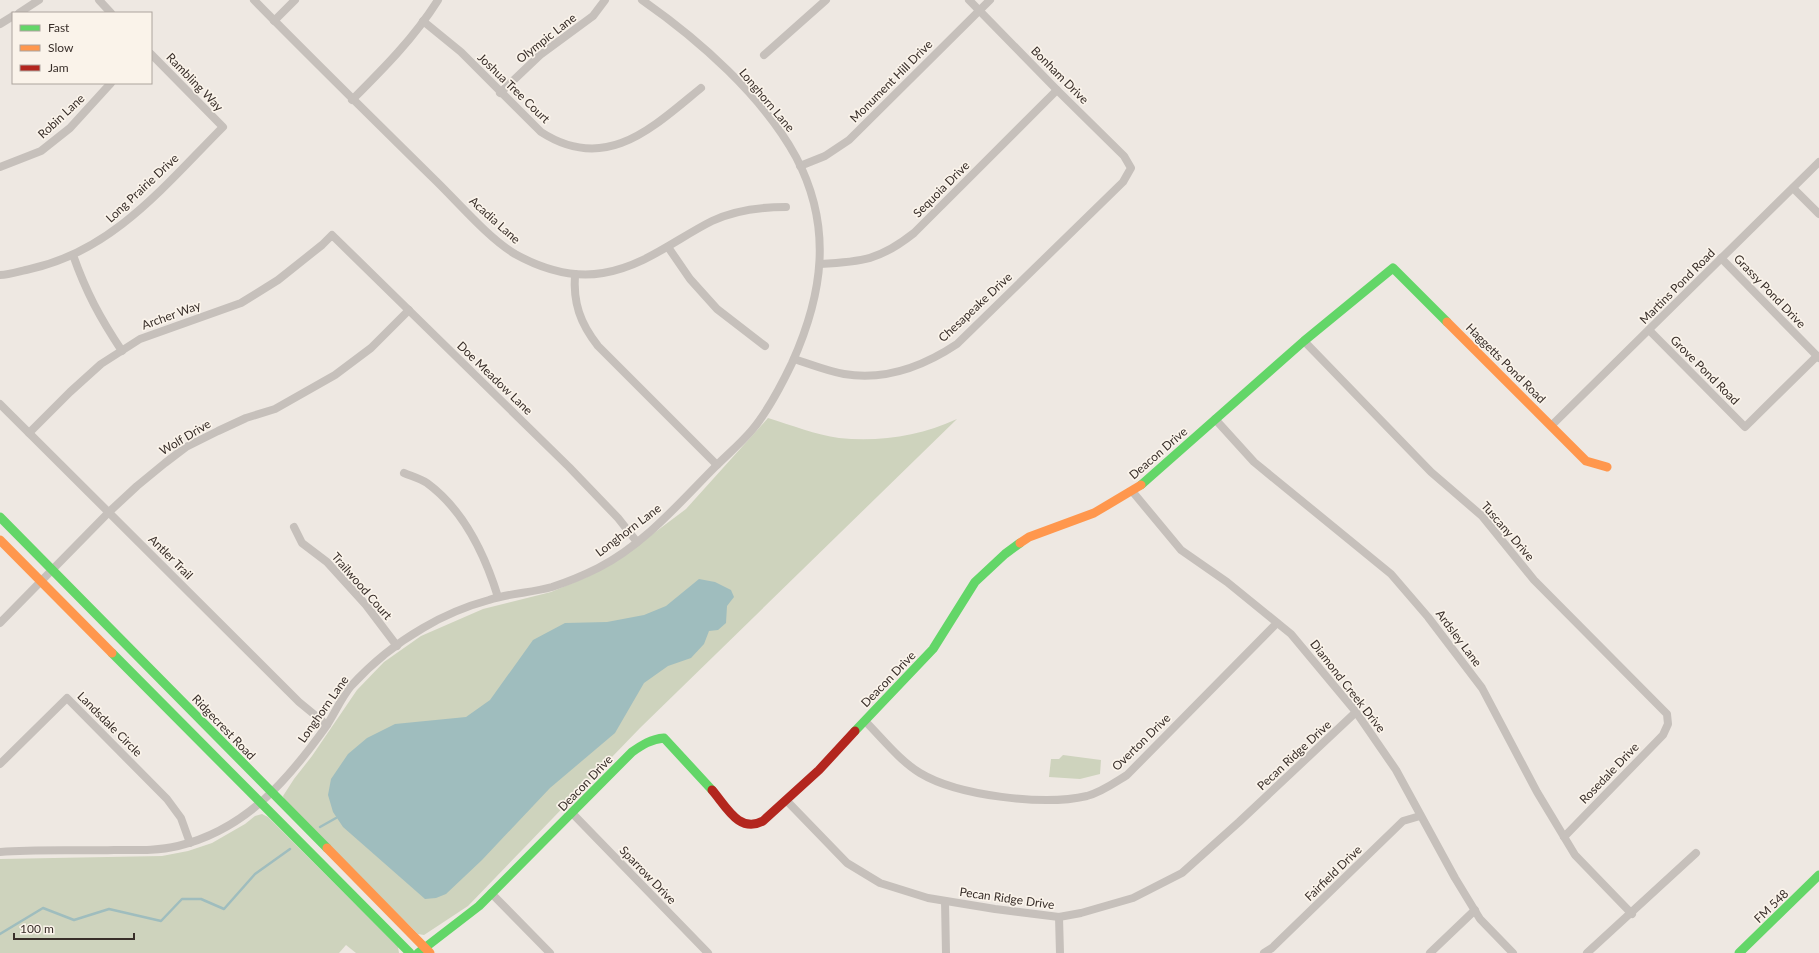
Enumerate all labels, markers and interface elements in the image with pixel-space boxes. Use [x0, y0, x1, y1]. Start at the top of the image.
street label: Olympic Lane [513, 10, 579, 66]
legend [12, 12, 152, 84]
text: Fast [48, 20, 70, 35]
street label: Monument Hill Drive [847, 37, 935, 125]
text: Slow [48, 40, 74, 55]
street label: Bonham Drive [1028, 43, 1092, 107]
street label: Rambling Way [163, 50, 227, 115]
street label: Joshua Tree Court [475, 50, 554, 127]
text: Jam [48, 60, 69, 75]
street label: Longhorn Lane [736, 65, 798, 135]
street label: Robin Lane [35, 91, 87, 141]
street label: Long Prairie Drive [103, 150, 181, 226]
street label: Sequoia Drive [910, 158, 972, 220]
street label: Acadia Lane [466, 193, 524, 247]
street label: Martins Pond Road [1636, 245, 1718, 327]
street label: Grassy Pond Drive [1731, 251, 1809, 331]
street label: Chesapeake Drive [935, 269, 1015, 345]
street label: Archer Way [139, 297, 203, 333]
street label: Haggetts Pond Road [1463, 320, 1549, 406]
street label: Grove Pond Road [1667, 332, 1743, 408]
street label: Doe Meadow Lane [454, 338, 536, 418]
street label: Wolf Drive [157, 416, 213, 458]
street label: Deacon Drive [1126, 424, 1190, 482]
street label: Tuscany Drive [1478, 498, 1538, 564]
street label: Longhorn Lane [592, 500, 664, 560]
street label: Antler Trail [146, 532, 196, 582]
street label: Trailwood Court [329, 549, 396, 623]
street label: Ardsley Lane [1433, 607, 1485, 669]
street label: Diamond Creek Drive [1307, 637, 1389, 735]
street label: Deacon Drive [858, 648, 918, 710]
street label: Longhorn Lane [294, 673, 352, 745]
street label: Landsdale Circle [74, 688, 146, 760]
street label: Ridgecrest Road [189, 691, 259, 763]
street label: Overton Drive [1109, 710, 1173, 774]
street label: Pecan Ridge Drive [1254, 717, 1334, 793]
street label: Rosedale Drive [1576, 739, 1642, 807]
street label: Deacon Drive [555, 752, 615, 814]
street label: Fairfield Drive [1301, 842, 1365, 904]
street label: Sparrow Drive [617, 843, 679, 907]
street label: Pecan Ridge Drive [958, 884, 1056, 912]
street label: FM 548 [1751, 886, 1791, 926]
scale bar [14, 915, 134, 941]
text: 100 m [20, 921, 54, 936]

